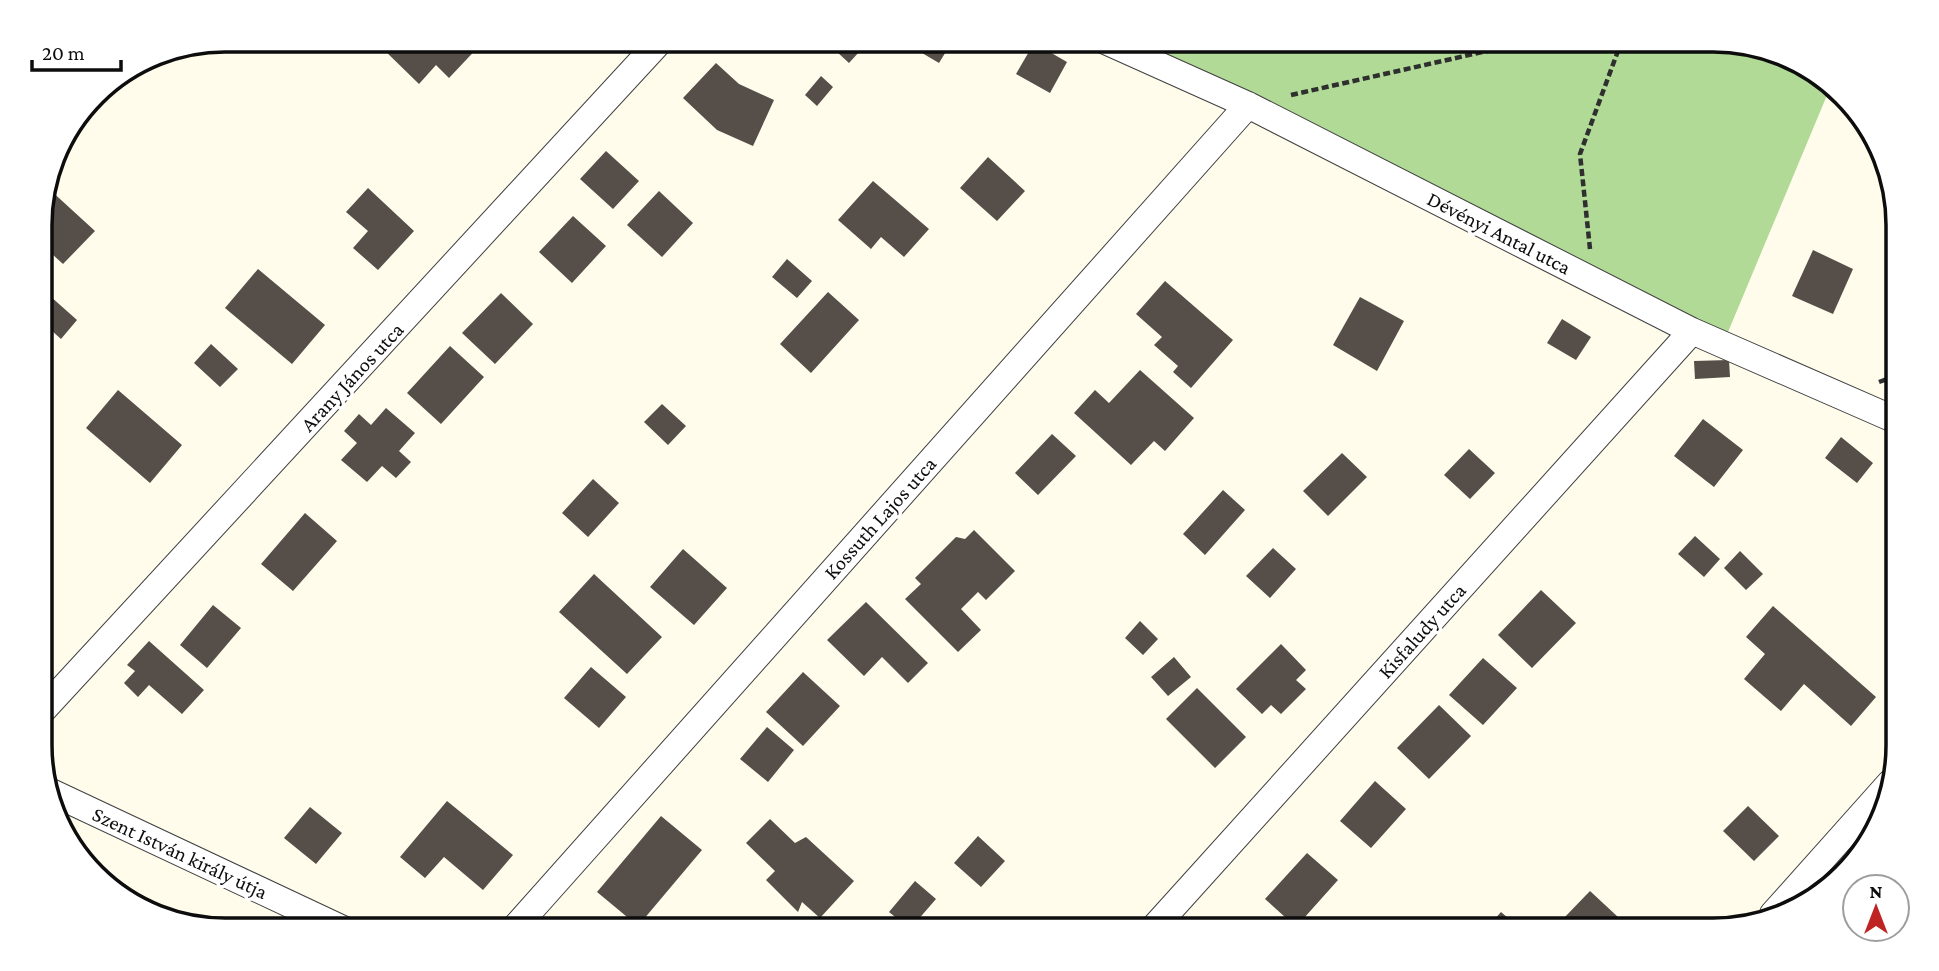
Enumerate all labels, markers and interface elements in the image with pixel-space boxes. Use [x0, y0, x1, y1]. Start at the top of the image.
scale bar [32, 28, 121, 72]
text: 20 m [42, 41, 85, 65]
street label: Dévényi Antal utca [1423, 186, 1575, 280]
street label: Arany János utca [296, 318, 409, 436]
street label: Kossuth Lajos utca [819, 452, 941, 584]
street label: Kisfaludy utca [1373, 578, 1471, 683]
street label: Szent István király útja [89, 802, 272, 904]
north arrow [1841, 873, 1911, 943]
text: N [1870, 881, 1883, 902]

